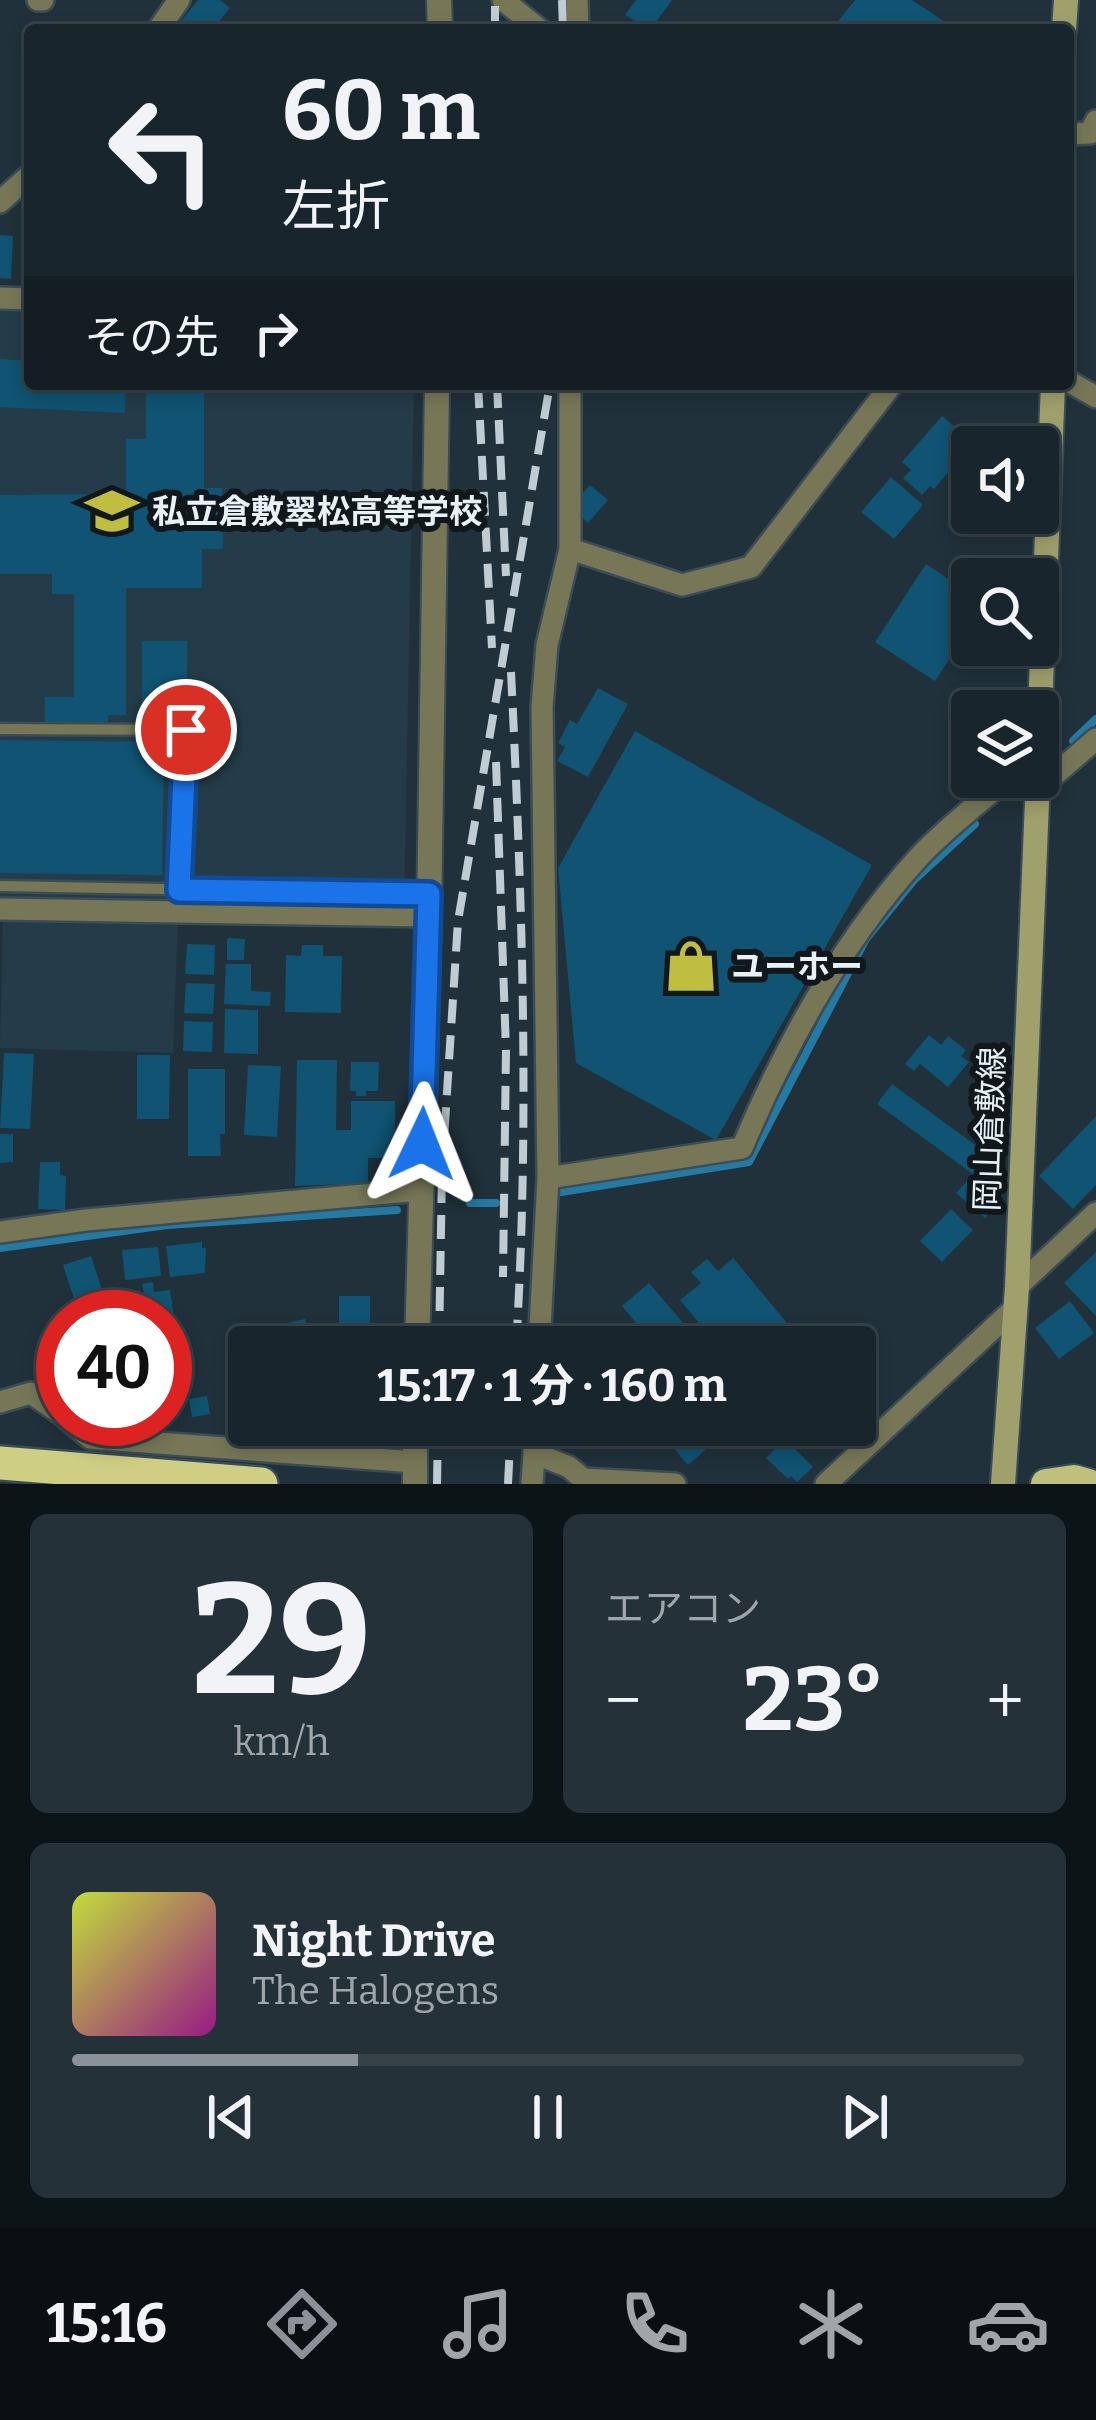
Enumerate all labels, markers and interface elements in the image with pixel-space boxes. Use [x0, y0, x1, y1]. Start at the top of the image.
text: 60 m [282, 60, 480, 161]
icon: left [84, 72, 240, 228]
text: 左折 [282, 175, 390, 239]
icon: right [243, 300, 309, 366]
text: その先 [84, 311, 219, 365]
map controls [951, 426, 1059, 798]
button: sound [951, 426, 1059, 534]
school or university icon: 私立倉敷翠松高等学校 [83, 482, 141, 540]
place label: 私立倉敷翠松高等学校 [152, 492, 482, 532]
button: search [951, 558, 1059, 666]
pin [135, 679, 237, 781]
button: layers [951, 690, 1059, 798]
icon: arrive [153, 697, 219, 763]
shop icon: ユーホー [662, 937, 720, 995]
place label: ユーホー [731, 947, 863, 987]
street label: 岡山倉敷線 [967, 1046, 1013, 1212]
position arrow [359, 1081, 485, 1207]
speed limit sign: 40 [36, 1290, 192, 1446]
text: 15:17 · 1 分 · 160 m [377, 1359, 727, 1413]
text: 29 [191, 1547, 372, 1734]
text: エアコン [605, 1586, 761, 1632]
text: 23° [743, 1646, 885, 1754]
text: − [605, 1661, 641, 1740]
text: + [986, 1661, 1024, 1740]
text: km/h [233, 1719, 330, 1765]
text: Night Drive [252, 1914, 495, 1968]
text: The Halogens [252, 1968, 499, 2014]
icon: previous [198, 2084, 264, 2150]
icon: pause [515, 2084, 581, 2150]
icon: next [832, 2084, 898, 2150]
icon: directions [260, 2282, 344, 2366]
icon: music [436, 2282, 520, 2366]
icon: phone [613, 2282, 697, 2366]
icon: climate [789, 2282, 873, 2366]
icon: car [966, 2282, 1050, 2366]
text: 15:16 [46, 2292, 167, 2356]

